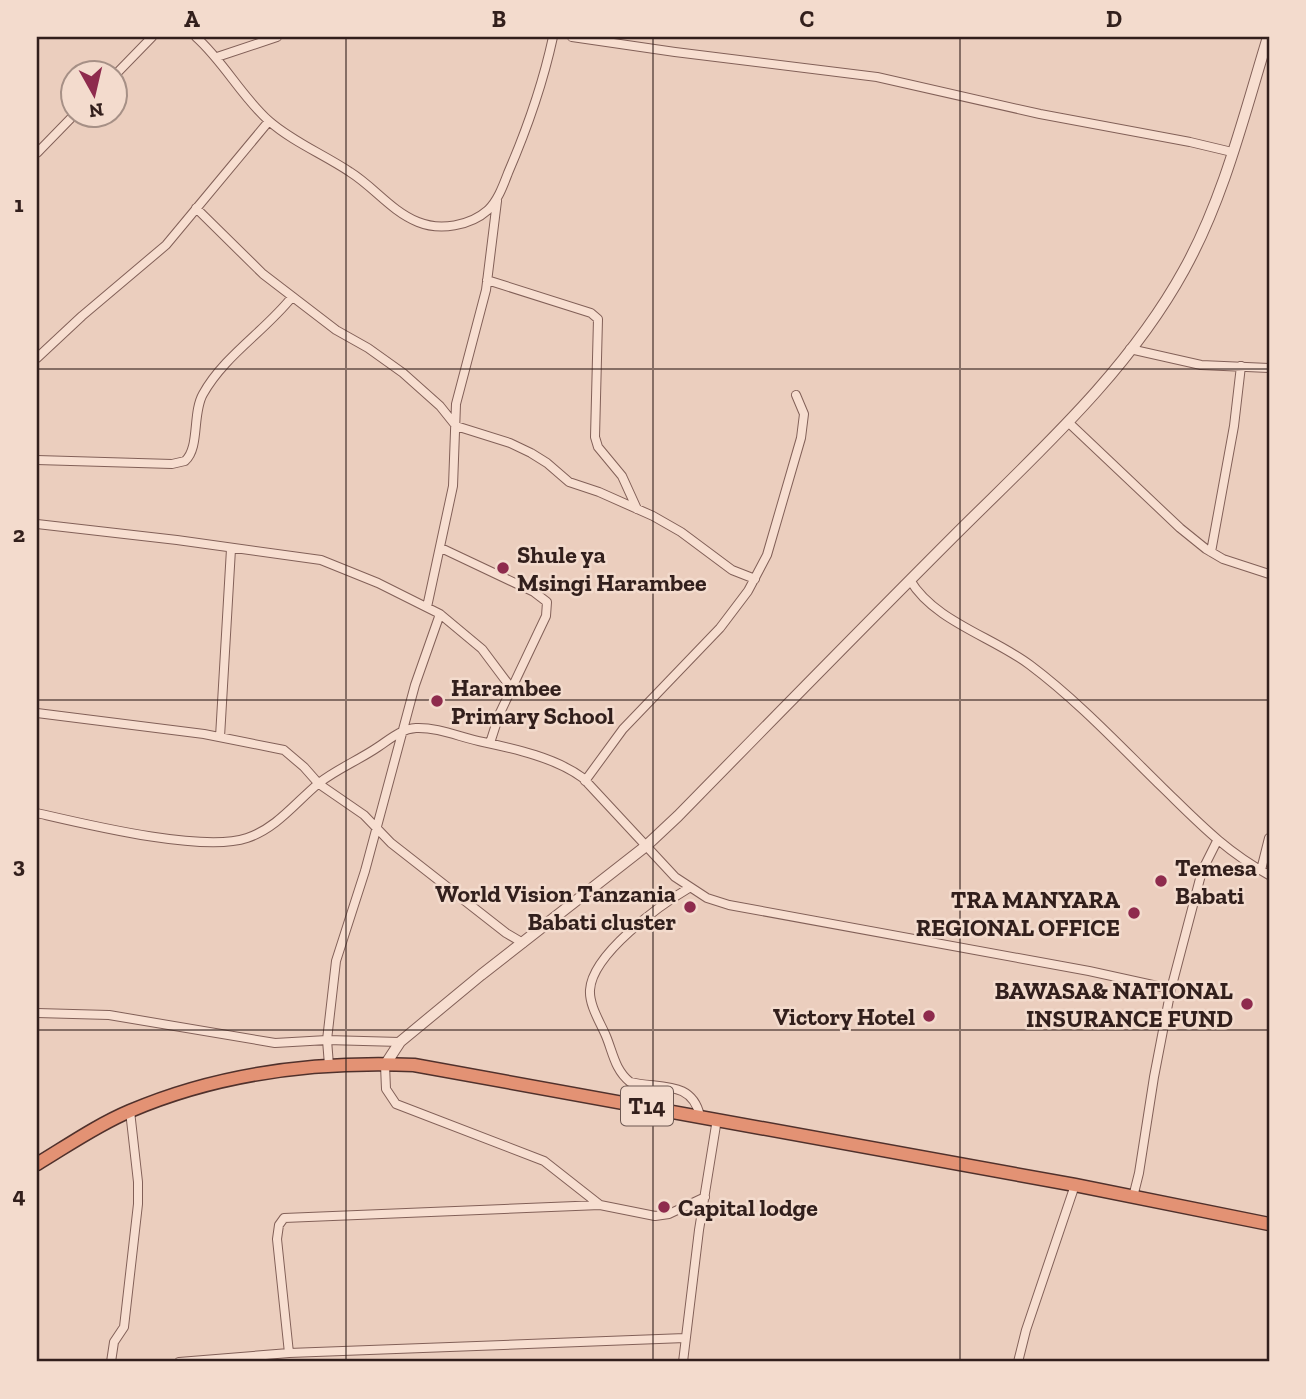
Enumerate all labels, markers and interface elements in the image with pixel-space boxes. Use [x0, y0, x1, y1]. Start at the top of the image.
text: A [184, 5, 200, 33]
text: B [492, 5, 506, 33]
text: C [800, 5, 814, 33]
text: D [1106, 5, 1122, 33]
north arrow [60, 60, 130, 130]
text: N [88, 98, 105, 123]
text: 1 [14, 190, 24, 218]
text: 2 [13, 520, 25, 548]
place label: Shule ya Msingi Harambee [517, 540, 707, 597]
marker: Shule ya Msingi Harambee [495, 560, 511, 576]
place label: Harambee Primary School [451, 673, 614, 730]
marker: Harambee Primary School [429, 693, 445, 709]
text: 3 [13, 851, 25, 879]
place label: Temesa Babati [1175, 853, 1257, 910]
marker: Temesa Babati [1153, 873, 1169, 889]
place label: World Vision Tanzania Babati cluster [435, 879, 676, 936]
place label: TRA MANYARA REGIONAL OFFICE [916, 885, 1121, 942]
marker: World Vision Tanzania Babati cluster [682, 899, 698, 915]
marker: TRA MANYARA REGIONAL OFFICE [1126, 905, 1142, 921]
place label: BAWASA& NATIONAL INSURANCE FUND [995, 976, 1234, 1033]
marker: BAWASA& NATIONAL INSURANCE FUND [1239, 996, 1255, 1012]
place label: Victory Hotel [773, 1002, 915, 1031]
marker: Victory Hotel [921, 1008, 937, 1024]
road number: T14 [621, 1086, 673, 1126]
text: 4 [12, 1181, 26, 1209]
place label: Capital lodge [678, 1193, 818, 1222]
marker: Capital lodge [656, 1199, 672, 1215]

